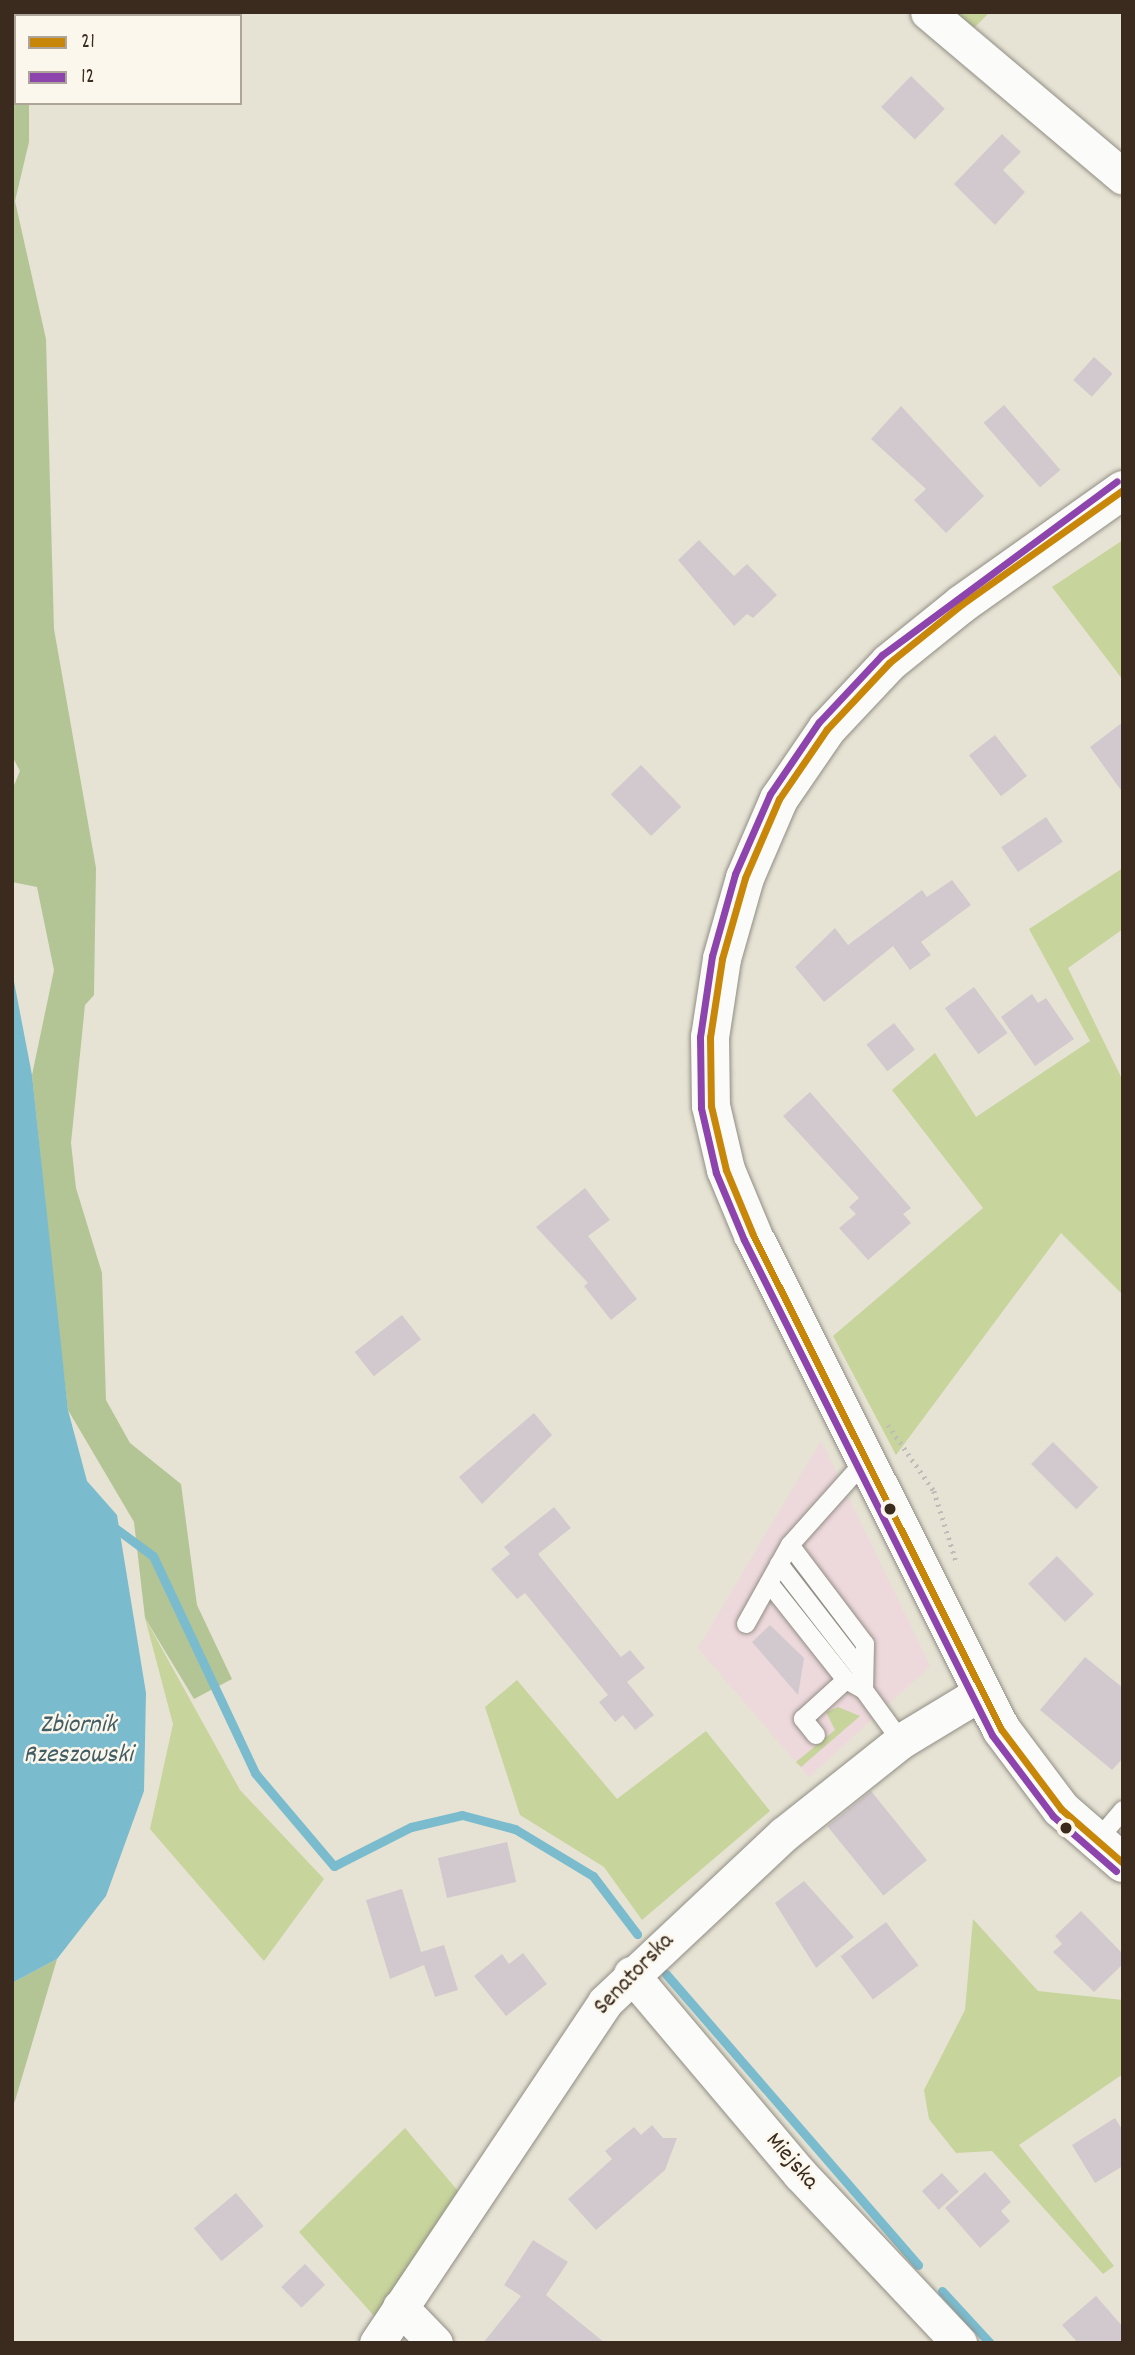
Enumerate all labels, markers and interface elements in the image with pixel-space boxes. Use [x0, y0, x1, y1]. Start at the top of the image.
legend [14, 14, 242, 105]
text: 21 [81, 28, 95, 58]
text: 12 [81, 63, 95, 93]
unlabelled marker [883, 1502, 897, 1516]
water label: Zbiornik Rzeszowski [23, 1710, 133, 1772]
unlabelled marker [1059, 1821, 1073, 1835]
street label: Senatorska [589, 1928, 681, 2022]
street label: Miejska [758, 2127, 824, 2197]

